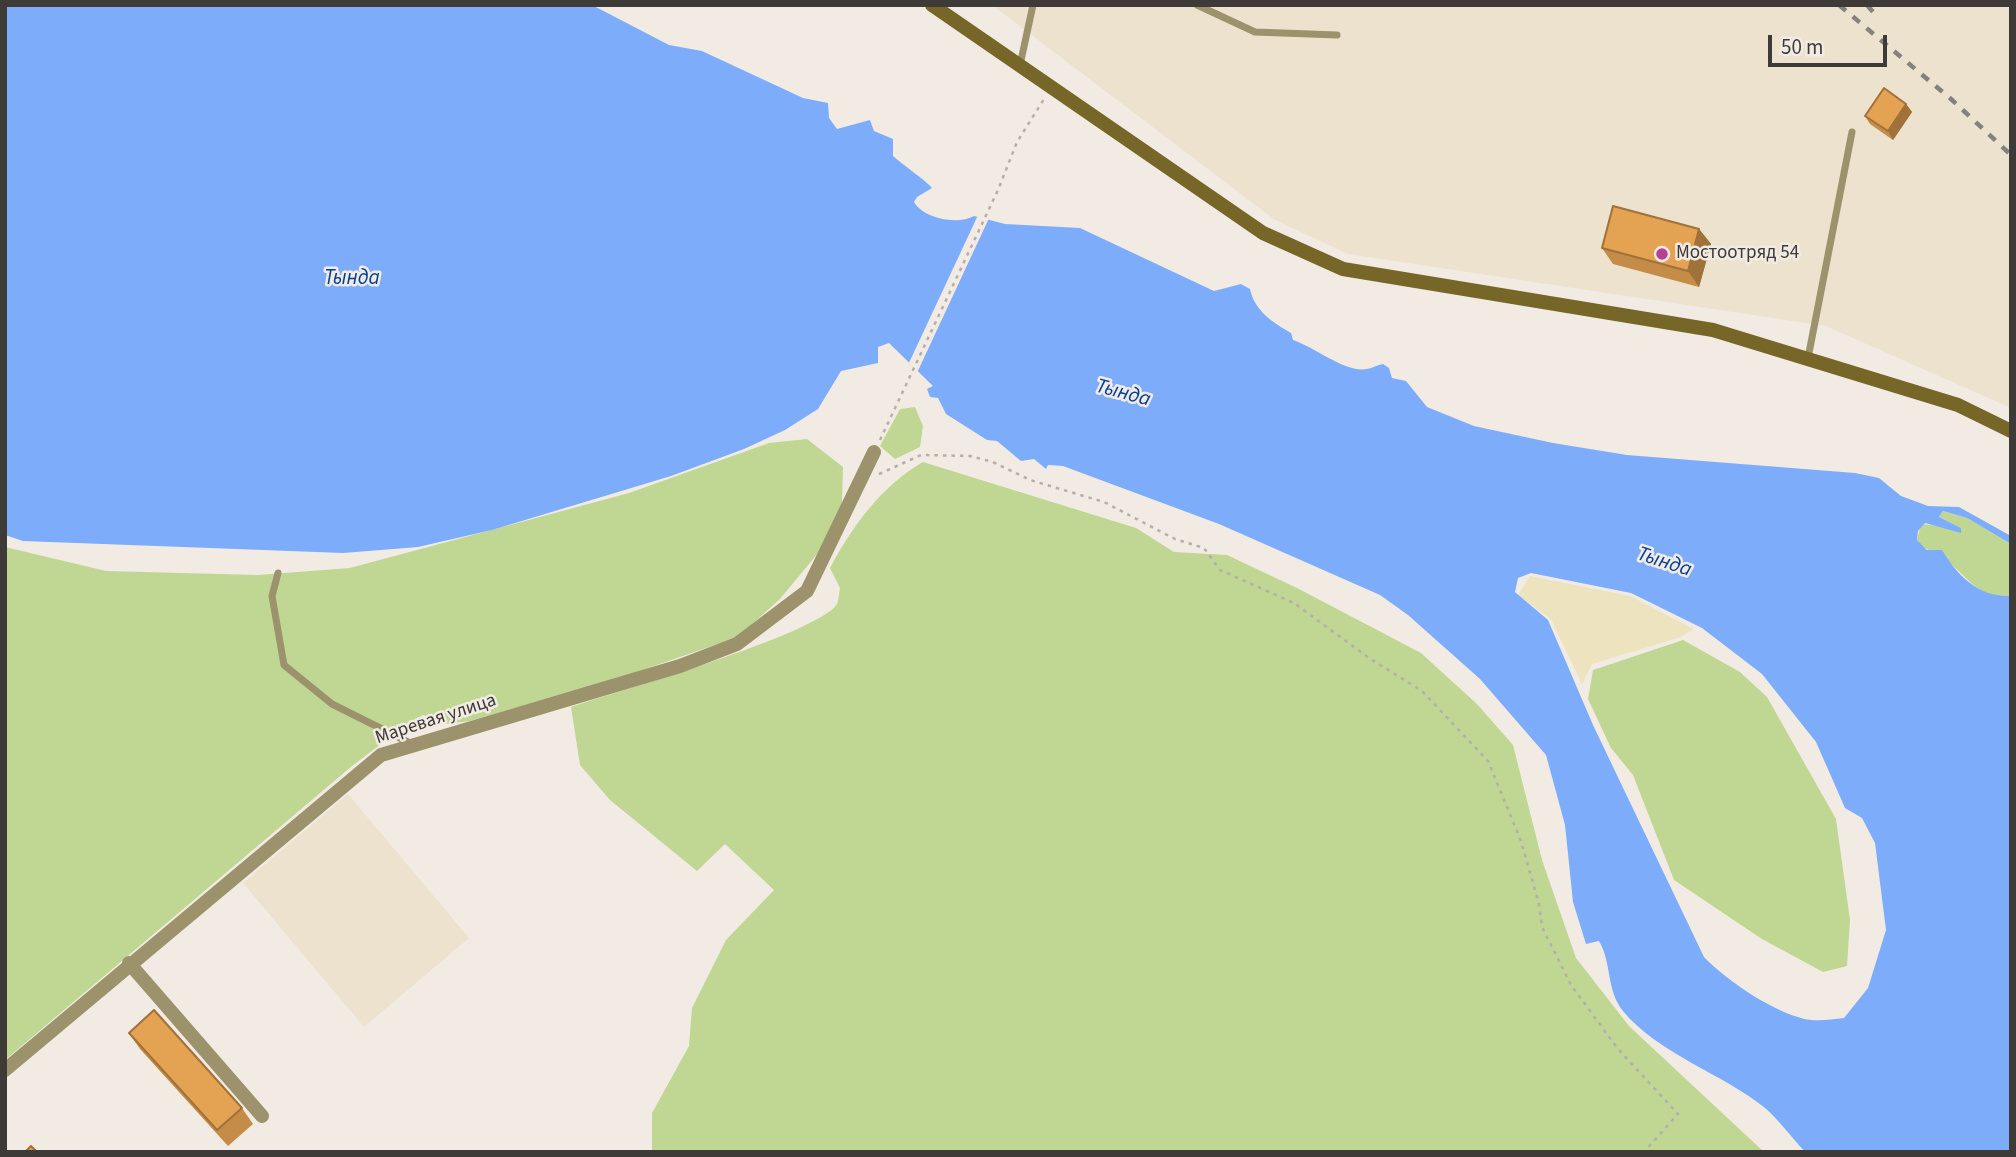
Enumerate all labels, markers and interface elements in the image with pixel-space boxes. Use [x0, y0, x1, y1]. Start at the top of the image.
scale bar [1771, 21, 1890, 65]
text: 50 m [1781, 32, 1823, 62]
place label: Мостоотряд 54 [1676, 243, 1799, 265]
marker: Мостоотряд 54 [1654, 246, 1670, 262]
water label: Тында [324, 266, 380, 292]
water label: Тында [1093, 375, 1153, 413]
water label: Тында [1634, 542, 1694, 584]
street label: Маревая улица [373, 690, 499, 750]

